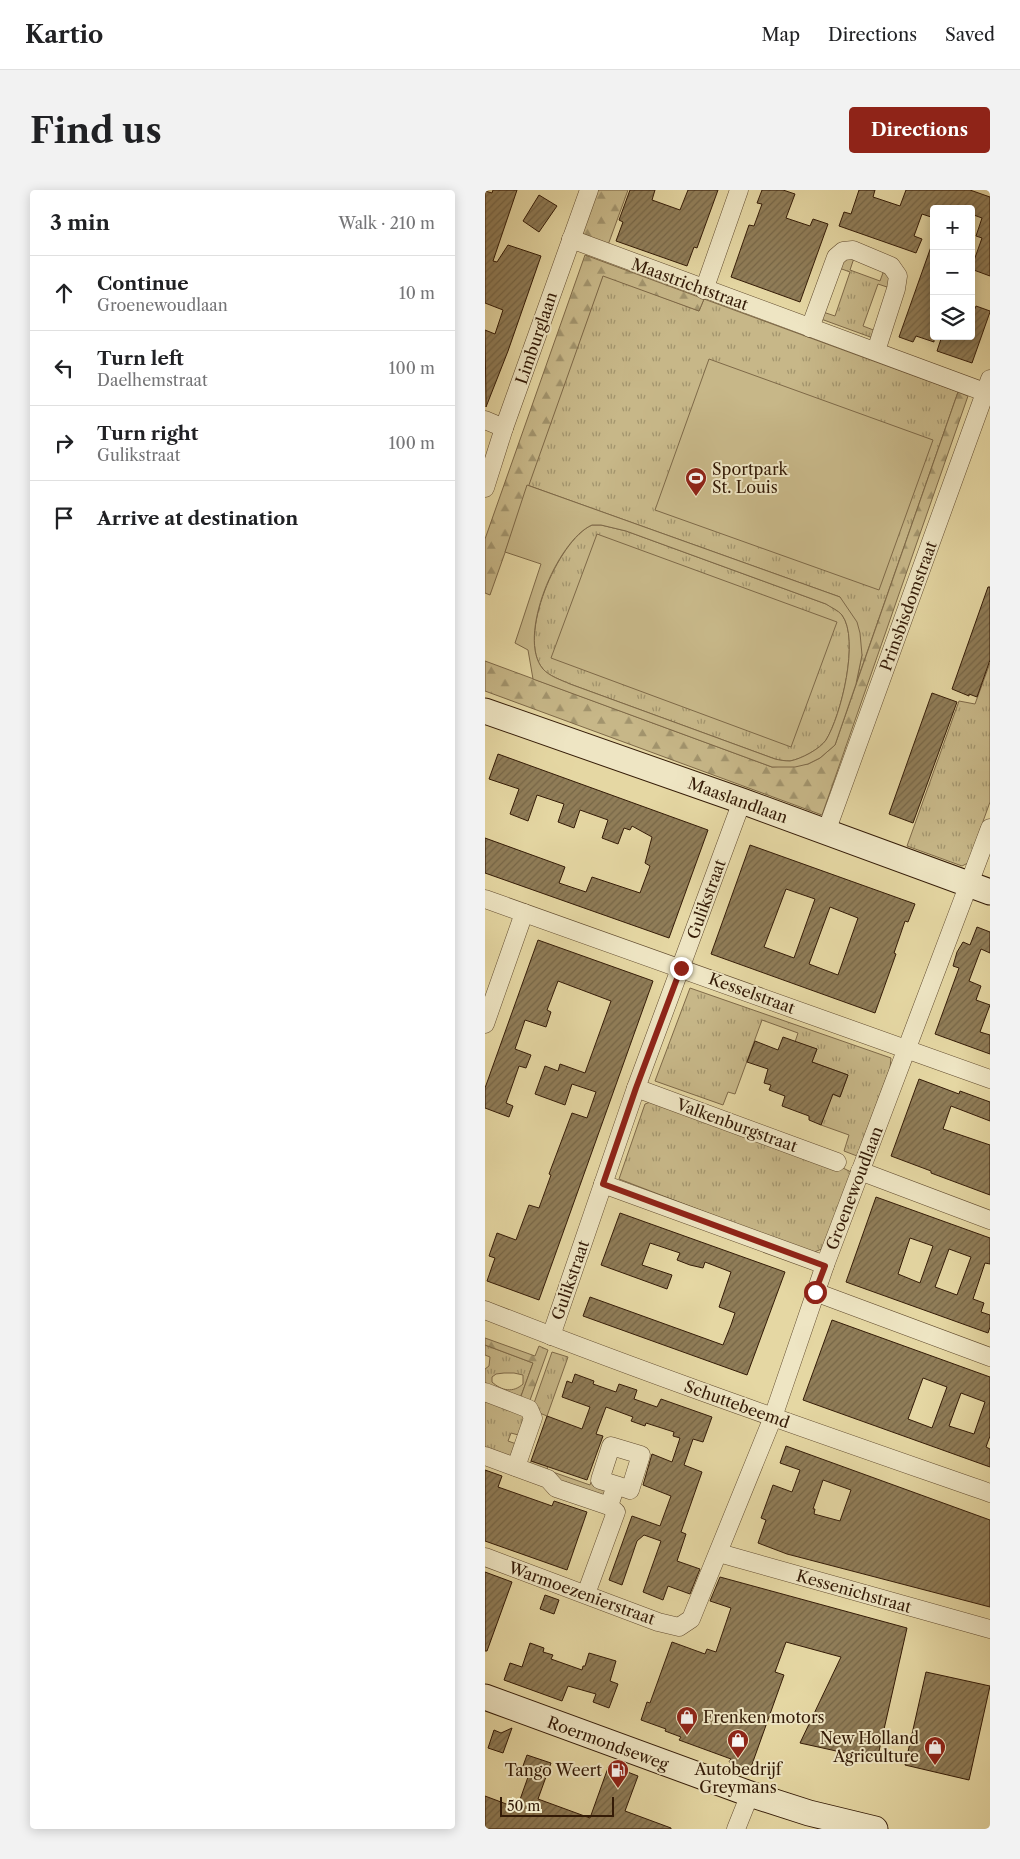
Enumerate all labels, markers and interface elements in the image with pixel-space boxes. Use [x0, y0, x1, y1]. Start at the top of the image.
text: Kartio [25, 20, 103, 49]
text: Map [761, 24, 800, 46]
text: Directions [828, 24, 917, 46]
text: Saved [945, 24, 995, 46]
button: Directions [849, 107, 990, 153]
text: Find us [30, 109, 162, 152]
map controls [930, 205, 975, 340]
button: + [930, 205, 975, 250]
text: 3 min [50, 210, 110, 235]
text: Walk · 210 m [339, 213, 435, 233]
button: − [930, 250, 975, 295]
street label: Maastrichtstraat [629, 254, 751, 315]
text: Continue [97, 272, 189, 295]
icon: ahead [50, 279, 78, 307]
text: 10 m [399, 283, 435, 303]
street label: Limburglaan [511, 289, 561, 387]
text: Groenewoudlaan [97, 295, 228, 315]
button: layers [930, 295, 975, 340]
text: Turn left [97, 347, 184, 370]
icon: left [50, 354, 78, 382]
text: 100 m [389, 358, 435, 378]
text: Daelhemstraat [97, 370, 208, 390]
text: Turn right [97, 422, 198, 445]
icon: right [50, 429, 78, 457]
text: 100 m [389, 433, 435, 453]
text: Gulikstraat [97, 445, 180, 465]
place label: Sportpark St. Louis [712, 459, 789, 497]
sports icon: Sportpark St. Louis [684, 466, 708, 497]
icon: arrive [50, 504, 78, 532]
text: Arrive at destination [97, 507, 298, 530]
street label: Prinsbisdomstraat [875, 538, 941, 674]
street label: Maaslandlaan [685, 773, 791, 827]
street label: Gulikstraat [682, 856, 730, 942]
route end [670, 957, 693, 980]
street label: Kesselstraat [706, 968, 798, 1018]
street label: Valkenburgstraat [673, 1094, 801, 1156]
street label: Groenewoudlaan [821, 1123, 887, 1253]
street label: Gulikstraat [547, 1237, 593, 1323]
route start [804, 1281, 827, 1304]
street label: Schuttebeemd [682, 1376, 793, 1432]
street label: Warmoezenierstraat [505, 1557, 658, 1629]
street label: Kessenichstraat [794, 1565, 914, 1617]
shop icon: Frenken motors [675, 1705, 699, 1736]
place label: Frenken motors [703, 1707, 825, 1727]
street label: Roermondseweg [545, 1712, 672, 1774]
shop icon: Autobedrijf Greymans [726, 1728, 750, 1759]
place label: New Holland Agriculture [820, 1728, 919, 1766]
shop icon: New Holland Agriculture [923, 1735, 947, 1766]
fuel station icon: Tango Weert [606, 1758, 630, 1789]
place label: Autobedrijf Greymans [693, 1759, 784, 1797]
place label: Tango Weert [505, 1760, 602, 1780]
scale bar [500, 1794, 614, 1817]
text: 50 m [507, 1797, 540, 1815]

